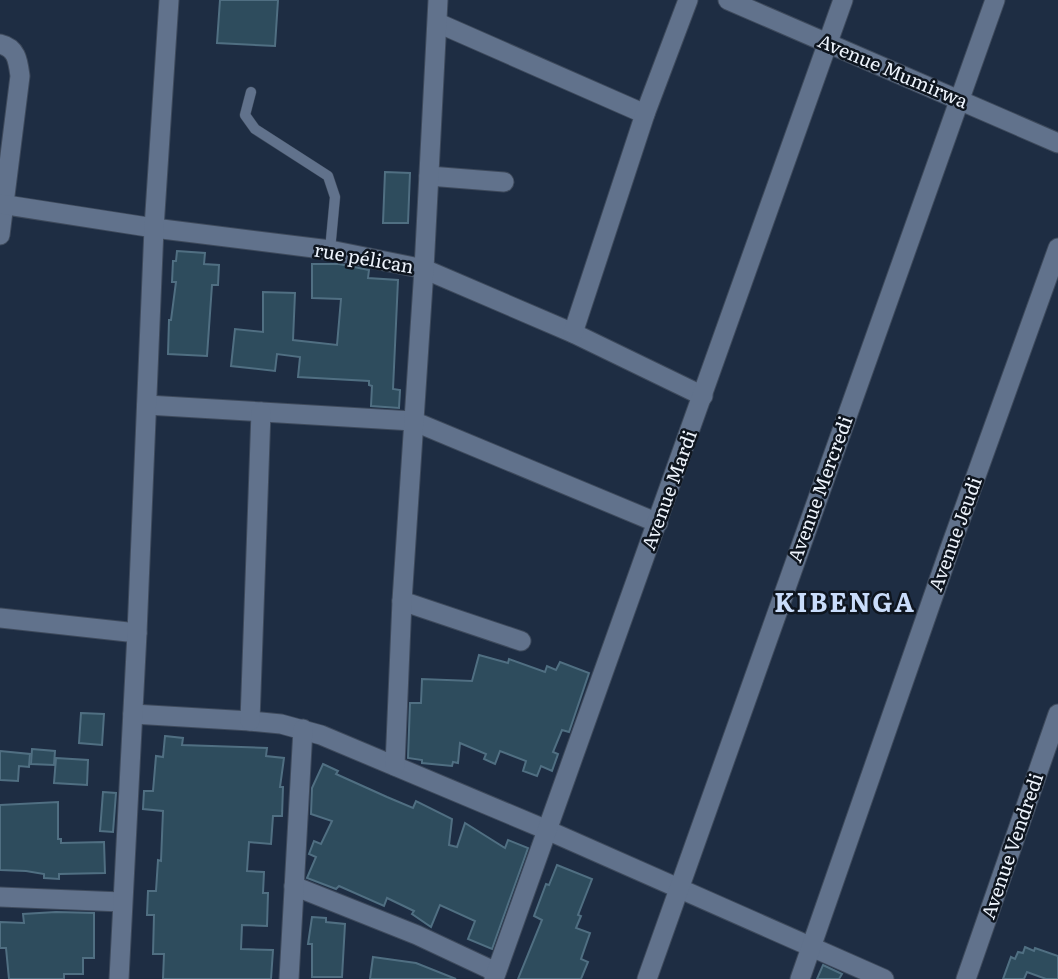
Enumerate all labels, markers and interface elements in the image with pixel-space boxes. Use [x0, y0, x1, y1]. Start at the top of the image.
street label: Avenue Mumirwa [814, 26, 974, 115]
street label: rue pélican [312, 234, 416, 280]
street label: Avenue Mercredi [780, 412, 859, 566]
street label: Avenue Mardi [633, 426, 703, 554]
street label: Avenue Jeudi [920, 472, 988, 595]
district label: KIBENGA [774, 581, 916, 620]
street label: Avenue Vendredi [973, 769, 1049, 923]

